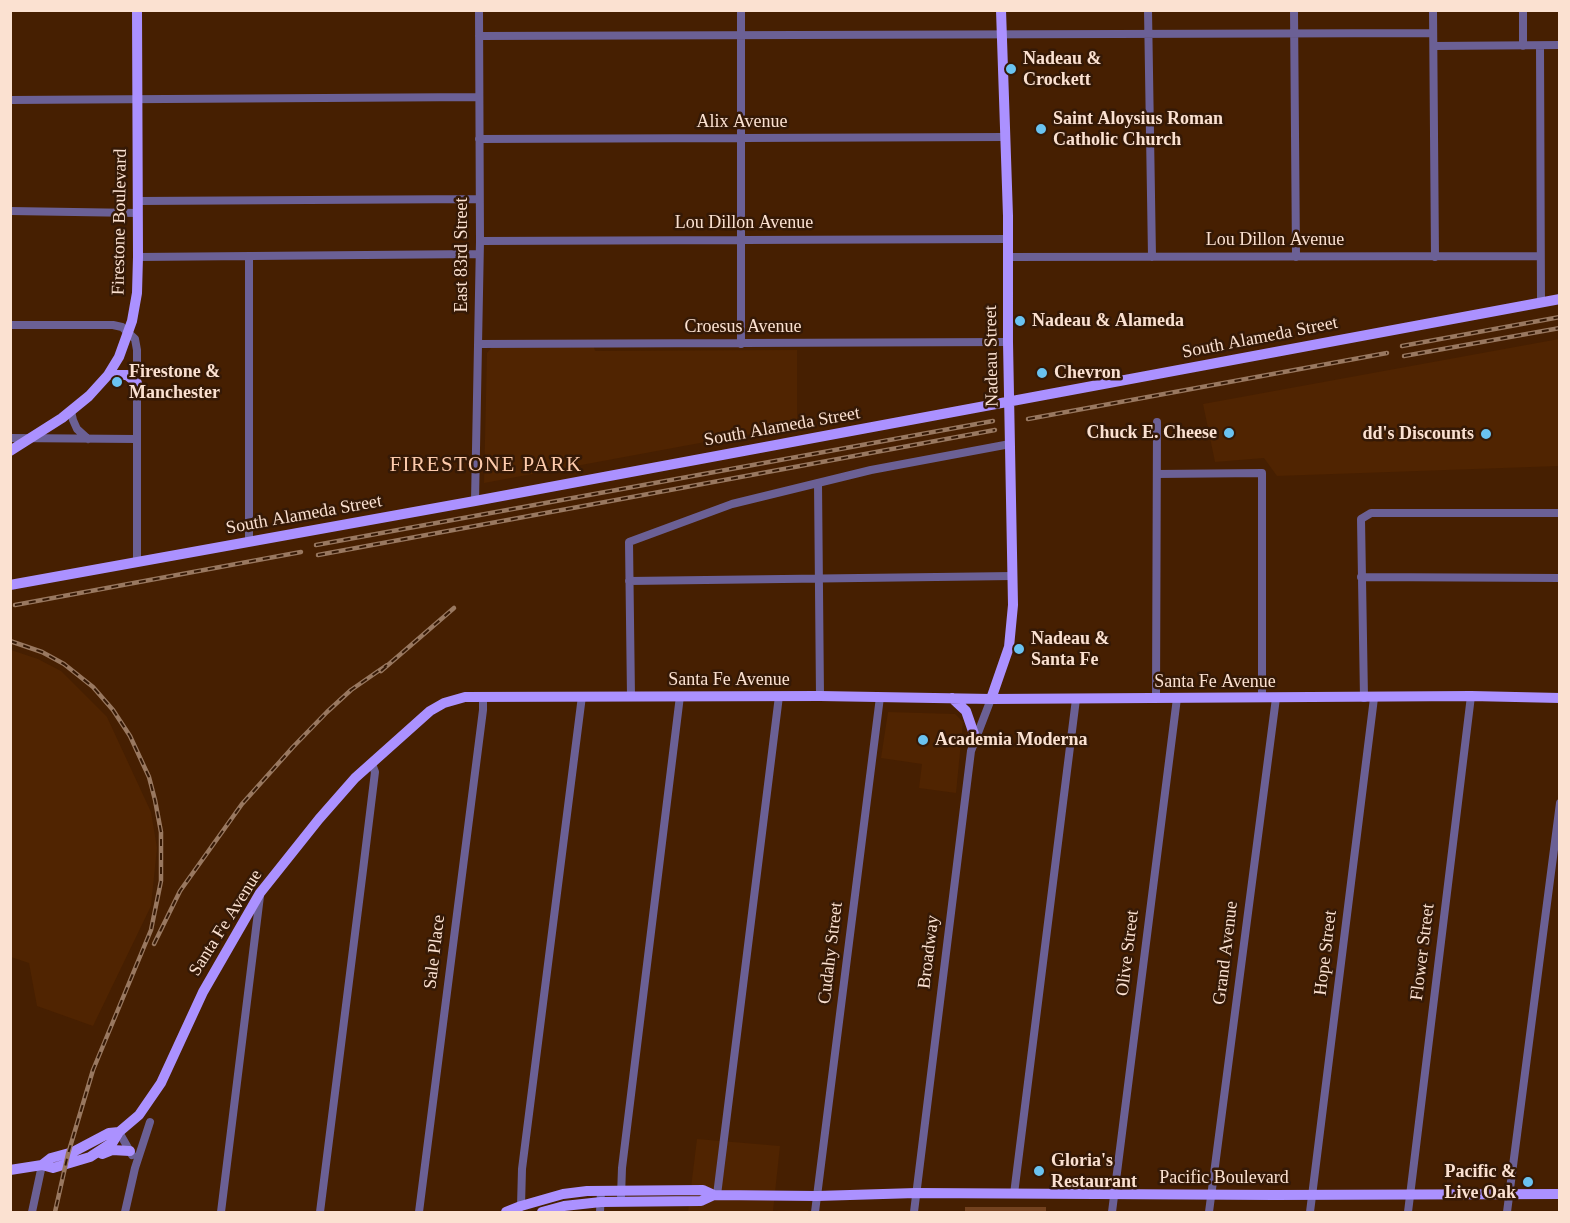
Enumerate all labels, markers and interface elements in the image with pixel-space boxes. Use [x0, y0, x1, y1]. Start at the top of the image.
place label: Nadeau & Crockett [1023, 48, 1102, 90]
marker: Nadeau & Crockett [1004, 62, 1018, 76]
place label: Saint Aloysius Roman Catholic Church [1053, 108, 1223, 150]
street label: Alix Avenue [696, 111, 788, 133]
marker: Saint Aloysius Roman Catholic Church [1034, 122, 1048, 136]
street label: Firestone Boulevard [108, 149, 132, 295]
street label: East 83rd Street [451, 198, 473, 312]
street label: Lou Dillon Avenue [675, 212, 813, 234]
street label: Lou Dillon Avenue [1206, 229, 1344, 251]
street label: Nadeau Street [980, 305, 1004, 407]
place label: Nadeau & Alameda [1032, 310, 1184, 332]
street label: South Alameda Street [1180, 312, 1340, 364]
marker: Nadeau & Alameda [1013, 314, 1027, 328]
street label: Croesus Avenue [684, 316, 802, 338]
place label: Firestone & Manchester [129, 361, 220, 404]
place label: Chevron [1054, 362, 1121, 384]
marker: Chevron [1035, 366, 1049, 380]
marker: Firestone & Manchester [110, 375, 124, 389]
street label: South Alameda Street [702, 403, 862, 451]
place label: Chuck E. Cheese [1086, 422, 1217, 444]
place label: dd's Discounts [1362, 423, 1474, 445]
marker: Chuck E. Cheese [1222, 426, 1236, 440]
marker: dd's Discounts [1479, 427, 1493, 441]
district label: FIRESTONE PARK [389, 452, 583, 478]
street label: South Alameda Street [224, 491, 384, 539]
place label: Nadeau & Santa Fe [1031, 628, 1110, 670]
marker: Nadeau & Santa Fe [1012, 642, 1026, 656]
street label: Santa Fe Avenue [668, 669, 790, 691]
street label: Santa Fe Avenue [1154, 671, 1276, 693]
place label: Academia Moderna [935, 729, 1087, 751]
marker: Academia Moderna [916, 733, 930, 747]
street label: Santa Fe Avenue [185, 866, 267, 980]
street label: Grand Avenue [1209, 900, 1243, 1006]
street label: Cudahy Street [814, 901, 848, 1005]
street label: Flower Street [1406, 902, 1440, 1002]
street label: Olive Street [1112, 909, 1144, 997]
street label: Hope Street [1310, 909, 1342, 997]
street label: Sale Place [420, 914, 450, 990]
street label: Broadway [914, 914, 944, 990]
place label: Gloria's Restaurant [1051, 1150, 1137, 1192]
place label: Pacific & Live Oak [1444, 1161, 1516, 1204]
marker: Gloria's Restaurant [1032, 1164, 1046, 1178]
street label: Pacific Boulevard [1159, 1167, 1289, 1189]
marker: Pacific & Live Oak [1521, 1175, 1535, 1189]

